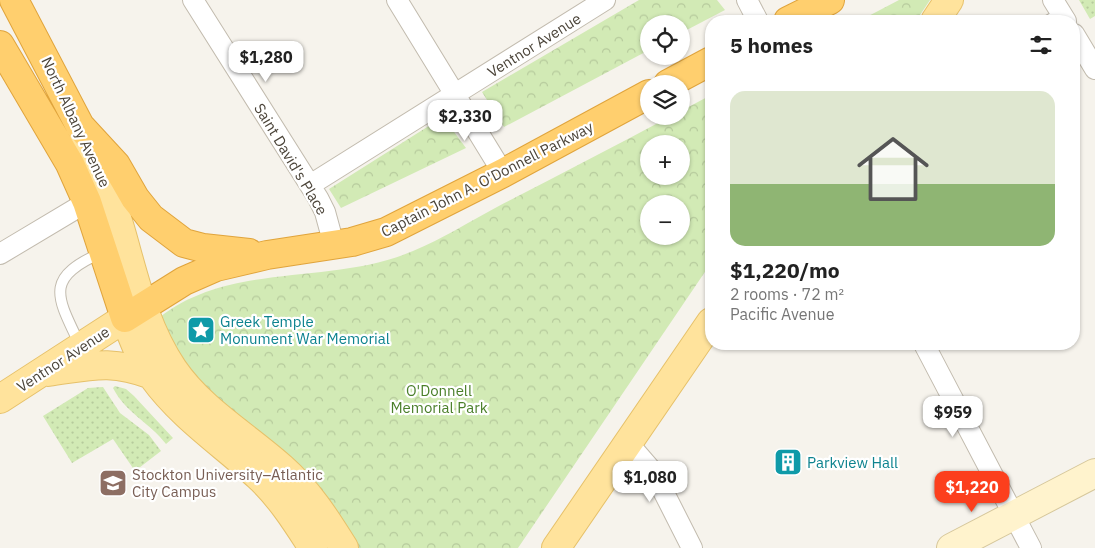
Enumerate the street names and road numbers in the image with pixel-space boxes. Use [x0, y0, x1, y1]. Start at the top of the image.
street label: Ventnor Avenue [484, 9, 584, 81]
street label: North Albany Avenue [37, 54, 115, 190]
street label: Saint David's Place [250, 100, 332, 218]
street label: Captain John A. O'Donnell Parkway [378, 117, 597, 241]
street label: Ventnor Avenue [13, 322, 113, 396]

